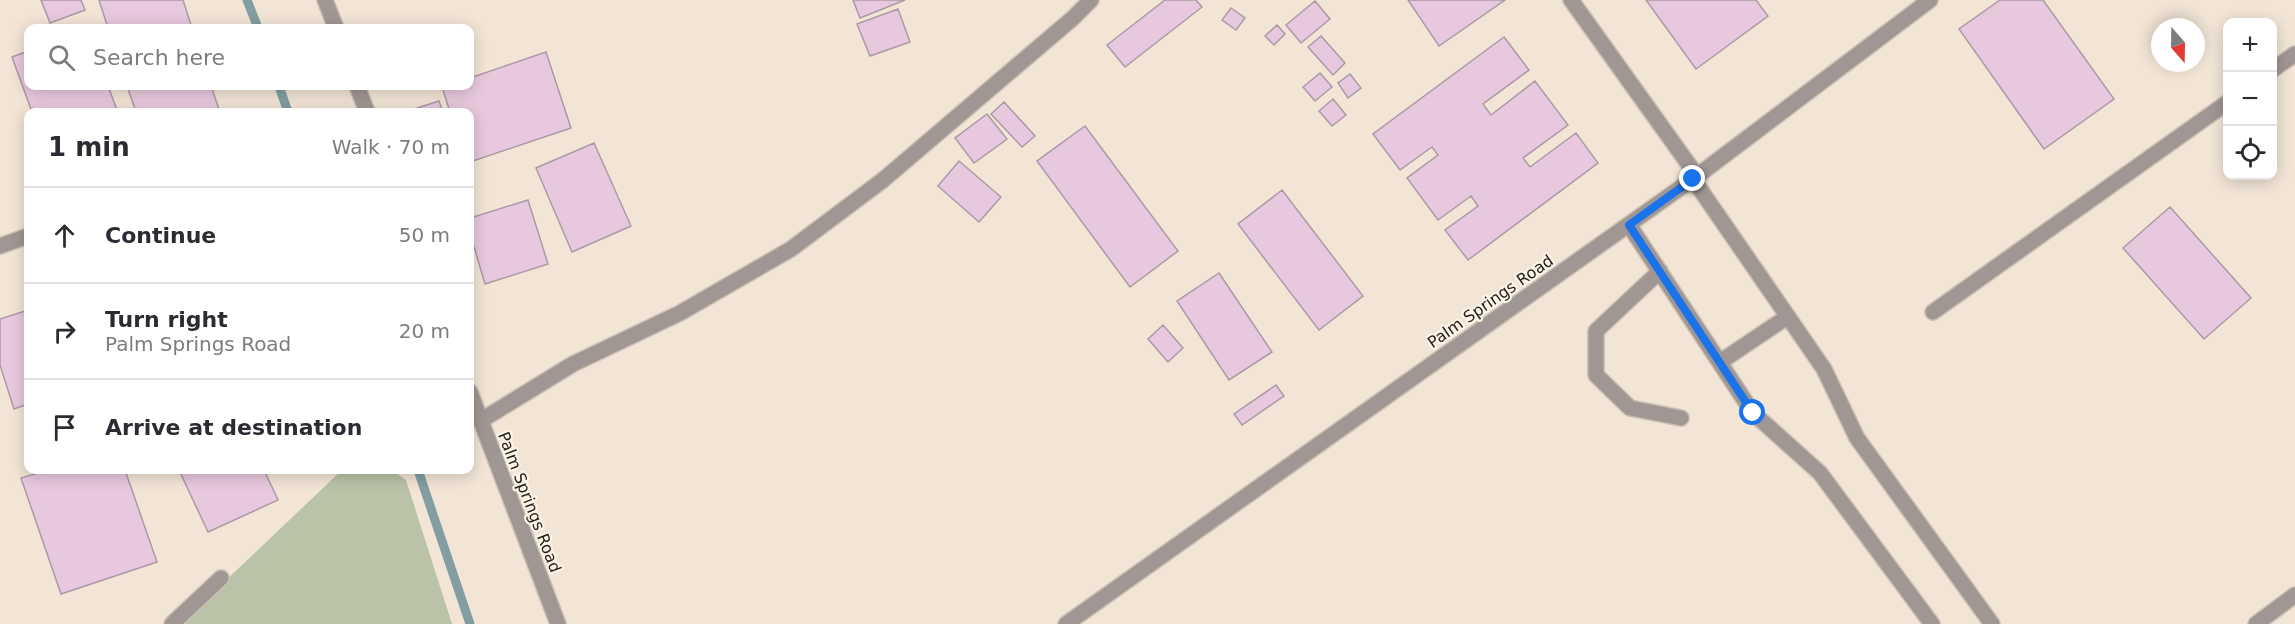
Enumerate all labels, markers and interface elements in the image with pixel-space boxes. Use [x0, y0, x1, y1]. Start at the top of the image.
north arrow [2151, 18, 2205, 72]
map controls [2223, 18, 2277, 180]
button: + [2223, 18, 2277, 72]
search box [24, 24, 474, 90]
icon: search [45, 41, 78, 74]
text: Search here [93, 45, 225, 70]
button: − [2223, 72, 2277, 126]
button: locate [2223, 126, 2277, 180]
text: 1 min [48, 132, 130, 162]
text: Walk · 70 m [332, 135, 450, 159]
route end [1679, 165, 1705, 191]
icon: ahead [48, 219, 81, 252]
text: Continue [105, 223, 216, 248]
text: 50 m [399, 223, 450, 247]
street label: Palm Springs Road [1424, 251, 1557, 352]
text: Turn right [105, 307, 228, 332]
icon: right [48, 315, 81, 348]
text: 20 m [399, 319, 450, 343]
text: Palm Springs Road [105, 332, 291, 356]
route start [1739, 399, 1765, 425]
icon: arrive [48, 411, 81, 444]
text: Arrive at destination [105, 415, 362, 440]
street label: Palm Springs Road [494, 429, 565, 575]

